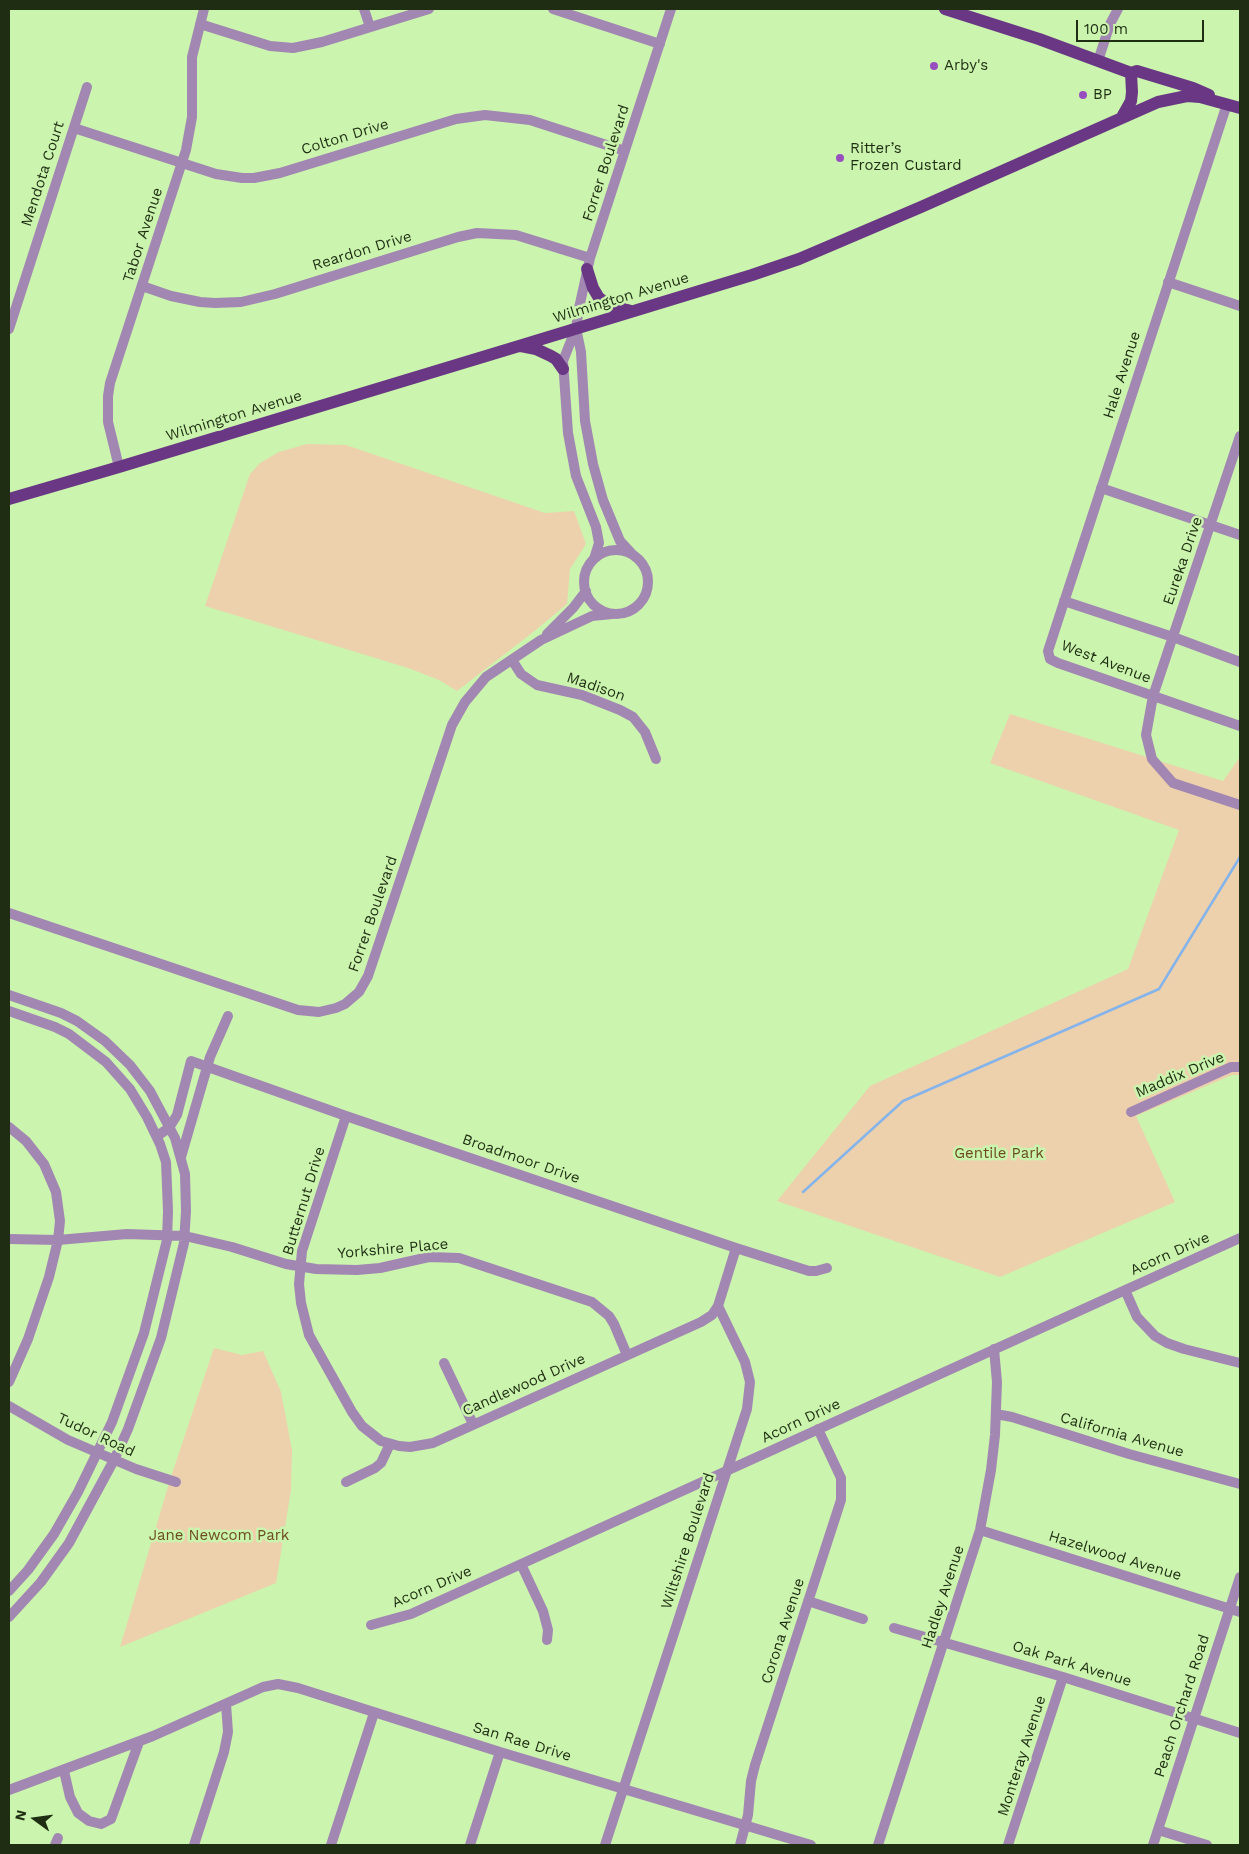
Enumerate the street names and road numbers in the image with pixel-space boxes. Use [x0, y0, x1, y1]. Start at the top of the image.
street label: Forrer Boulevard [579, 102, 633, 224]
street label: Colton Drive [299, 115, 391, 159]
street label: Mendota Court [18, 119, 68, 229]
street label: Tabor Avenue [119, 185, 167, 285]
street label: Reardon Drive [310, 227, 414, 275]
street label: Wilmington Avenue [551, 269, 691, 327]
street label: Hale Avenue [1099, 329, 1145, 421]
street label: Wilmington Avenue [164, 387, 304, 445]
street label: Eureka Drive [1159, 514, 1207, 608]
street label: West Avenue [1058, 637, 1154, 687]
street label: Madison [564, 669, 628, 705]
street label: Forrer Boulevard [345, 854, 401, 974]
street label: Maddix Drive [1133, 1048, 1227, 1102]
street label: Broadmoor Drive [460, 1130, 582, 1188]
street label: Butternut Drive [279, 1144, 329, 1258]
street label: Acorn Drive [1128, 1228, 1212, 1280]
street label: Yorkshire Place [337, 1235, 449, 1263]
street label: Candlewood Drive [460, 1350, 588, 1420]
street label: Acorn Drive [759, 1395, 843, 1447]
street label: Tudor Road [54, 1409, 138, 1461]
street label: California Avenue [1058, 1409, 1186, 1461]
street label: Wiltshire Boulevard [657, 1471, 719, 1611]
street label: Hazelwood Avenue [1046, 1527, 1184, 1585]
street label: Hadley Avenue [918, 1543, 968, 1651]
street label: Acorn Drive [389, 1562, 475, 1612]
street label: Corona Avenue [757, 1576, 809, 1686]
street label: Peach Orchard Road [1150, 1632, 1214, 1780]
street label: Oak Park Avenue [1010, 1637, 1134, 1691]
street label: Monteray Avenue [994, 1693, 1050, 1819]
street label: San Rae Drive [471, 1718, 573, 1766]

